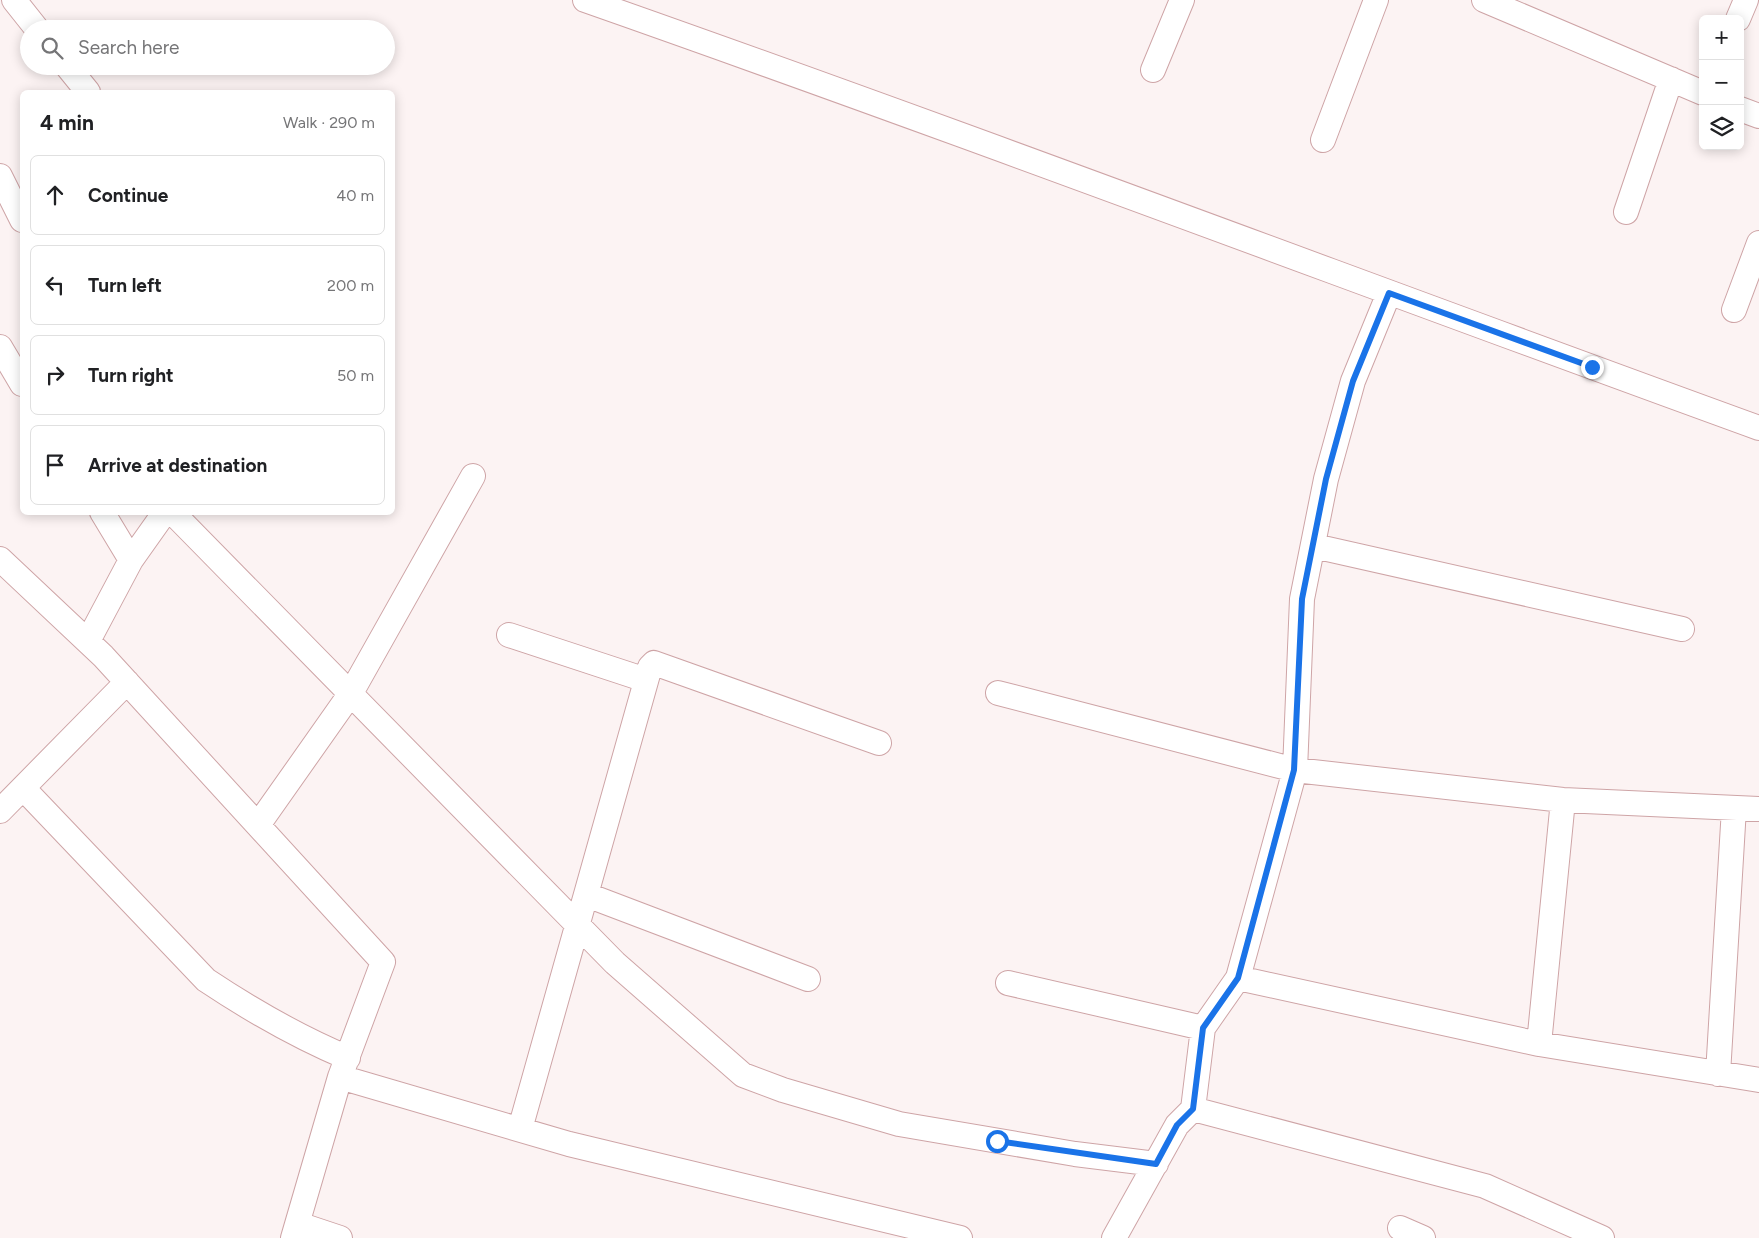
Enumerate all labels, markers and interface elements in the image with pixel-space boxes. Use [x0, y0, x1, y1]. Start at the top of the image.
map controls [1699, 15, 1744, 150]
button: + [1699, 15, 1744, 60]
search box [20, 20, 395, 75]
icon: search [38, 34, 66, 62]
text: Search here [78, 36, 180, 59]
button: − [1699, 60, 1744, 105]
button: layers [1699, 105, 1744, 150]
text: 4 min [40, 110, 94, 135]
text: Walk · 290 m [283, 113, 375, 132]
icon: ahead [41, 181, 69, 209]
text: Continue [88, 184, 168, 207]
text: 40 m [336, 186, 374, 205]
icon: left [41, 271, 69, 299]
text: Turn left [88, 274, 162, 297]
text: 200 m [327, 276, 374, 295]
route end [1581, 356, 1604, 379]
icon: right [41, 361, 69, 389]
text: Turn right [88, 364, 174, 387]
text: 50 m [337, 366, 374, 385]
icon: arrive [41, 451, 69, 479]
text: Arrive at destination [88, 454, 267, 477]
route start [986, 1130, 1009, 1153]

